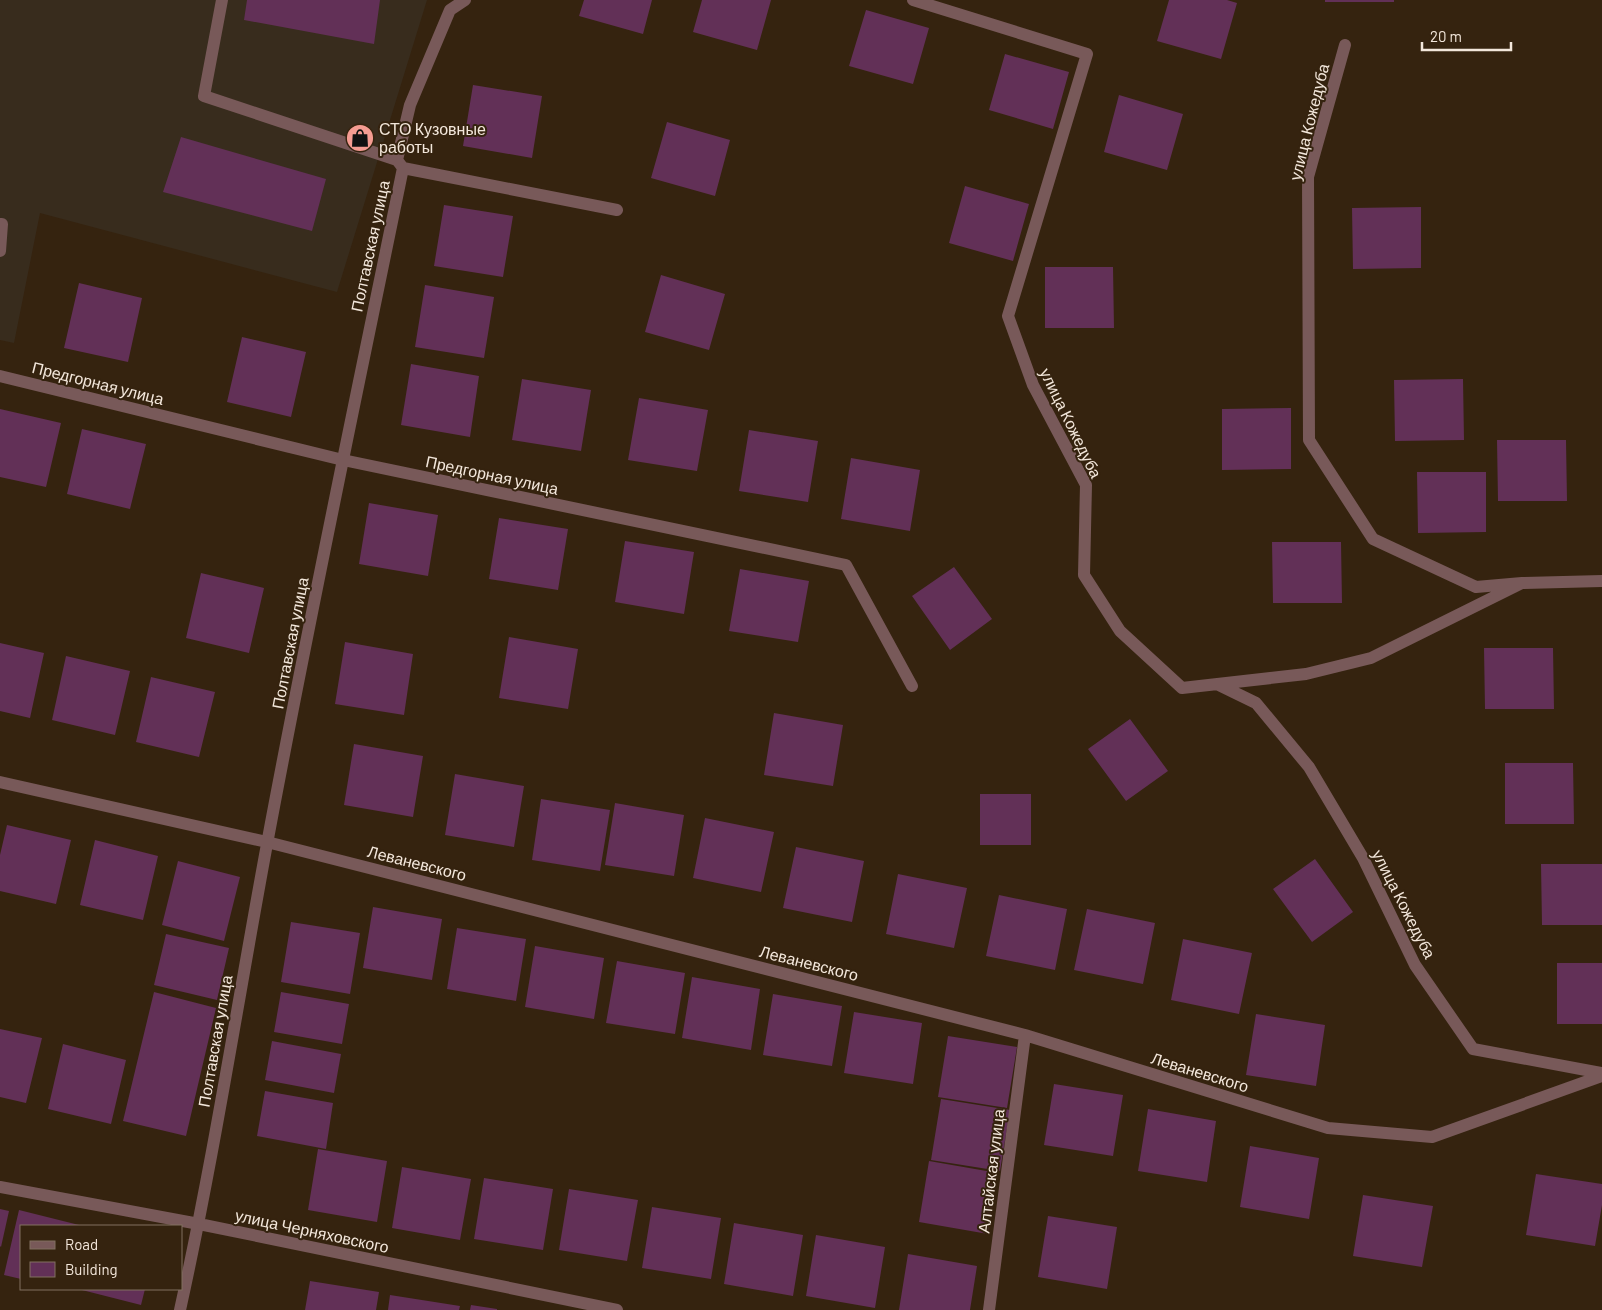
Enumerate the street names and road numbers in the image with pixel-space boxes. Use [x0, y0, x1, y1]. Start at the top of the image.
street label: улица Кожедуба [1285, 61, 1332, 182]
street label: Полтавская улица [346, 178, 393, 313]
street label: Предгорная улица [30, 357, 166, 408]
street label: улица Кожедуба [1037, 365, 1106, 481]
street label: Предгорная улица [424, 451, 560, 498]
street label: Полтавская улица [267, 575, 312, 710]
street label: Леваневского [366, 841, 469, 884]
street label: улица Кожедуба [1369, 846, 1440, 961]
street label: Леваневского [758, 941, 861, 984]
street label: Полтавская улица [194, 973, 236, 1108]
street label: Леваневского [1149, 1048, 1251, 1095]
street label: Алтайская улица [973, 1108, 1008, 1234]
street label: улица Черняховского [234, 1205, 391, 1256]

